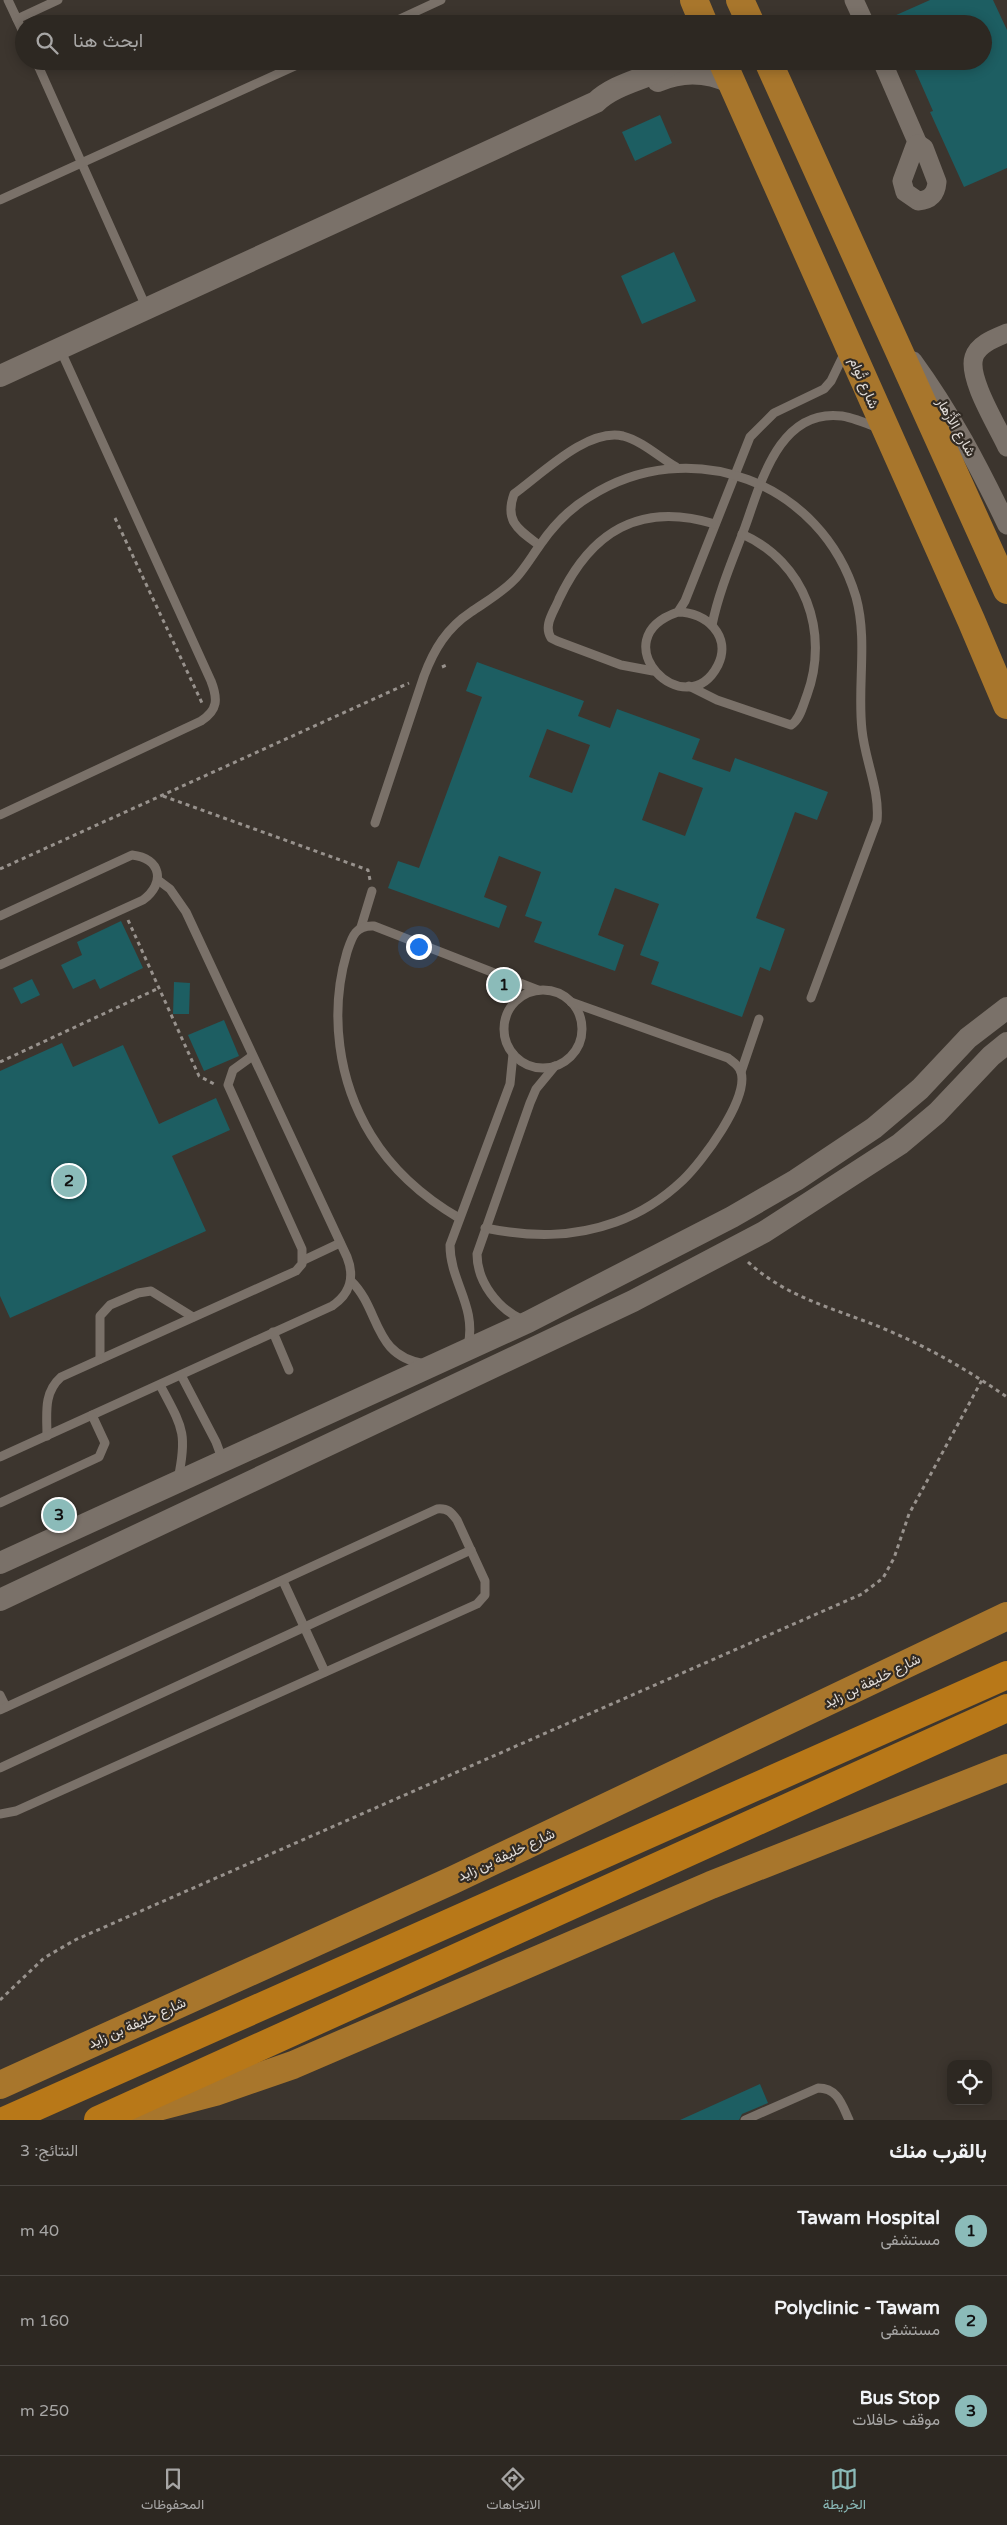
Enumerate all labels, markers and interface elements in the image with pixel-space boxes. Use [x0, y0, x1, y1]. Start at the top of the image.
search box [15, 15, 992, 70]
icon: search [33, 29, 61, 57]
text: ابحث هنا [73, 30, 143, 52]
street label: شارع تُوام [844, 355, 882, 412]
street label: شارع الأَزْهار [930, 393, 981, 460]
your location [406, 934, 432, 960]
pin: 1 [488, 966, 520, 1004]
pin: 2 [53, 1162, 85, 1200]
pin: 3 [43, 1496, 75, 1534]
street label: شارع خليفة بن زايد [821, 1650, 924, 1714]
street label: شارع خليفة بن زايد [455, 1825, 558, 1887]
street label: شارع خليفة بن زايد [85, 1994, 189, 2054]
map controls [947, 2060, 992, 2105]
button: locate [947, 2060, 992, 2105]
text: بالقرب منك [889, 2139, 987, 2164]
text: النتائج: 3 [20, 2141, 78, 2161]
text: Tawam Hospital [797, 2207, 940, 2229]
text: 40 m [20, 2221, 59, 2241]
text: 1 [966, 2221, 976, 2241]
text: مستشفى [880, 2230, 940, 2250]
text: Polyclinic - Tawam [774, 2297, 940, 2319]
text: 160 m [20, 2311, 69, 2331]
text: 2 [966, 2311, 976, 2331]
text: مستشفى [880, 2320, 940, 2340]
text: Bus Stop [859, 2387, 940, 2409]
text: 250 m [20, 2401, 69, 2421]
text: 3 [966, 2401, 976, 2421]
text: موقف حافلات [852, 2410, 940, 2430]
tab: المحفوظات [141, 2465, 204, 2517]
tab: الاتجاهات [486, 2465, 541, 2517]
tab: الخريطة [823, 2465, 866, 2517]

